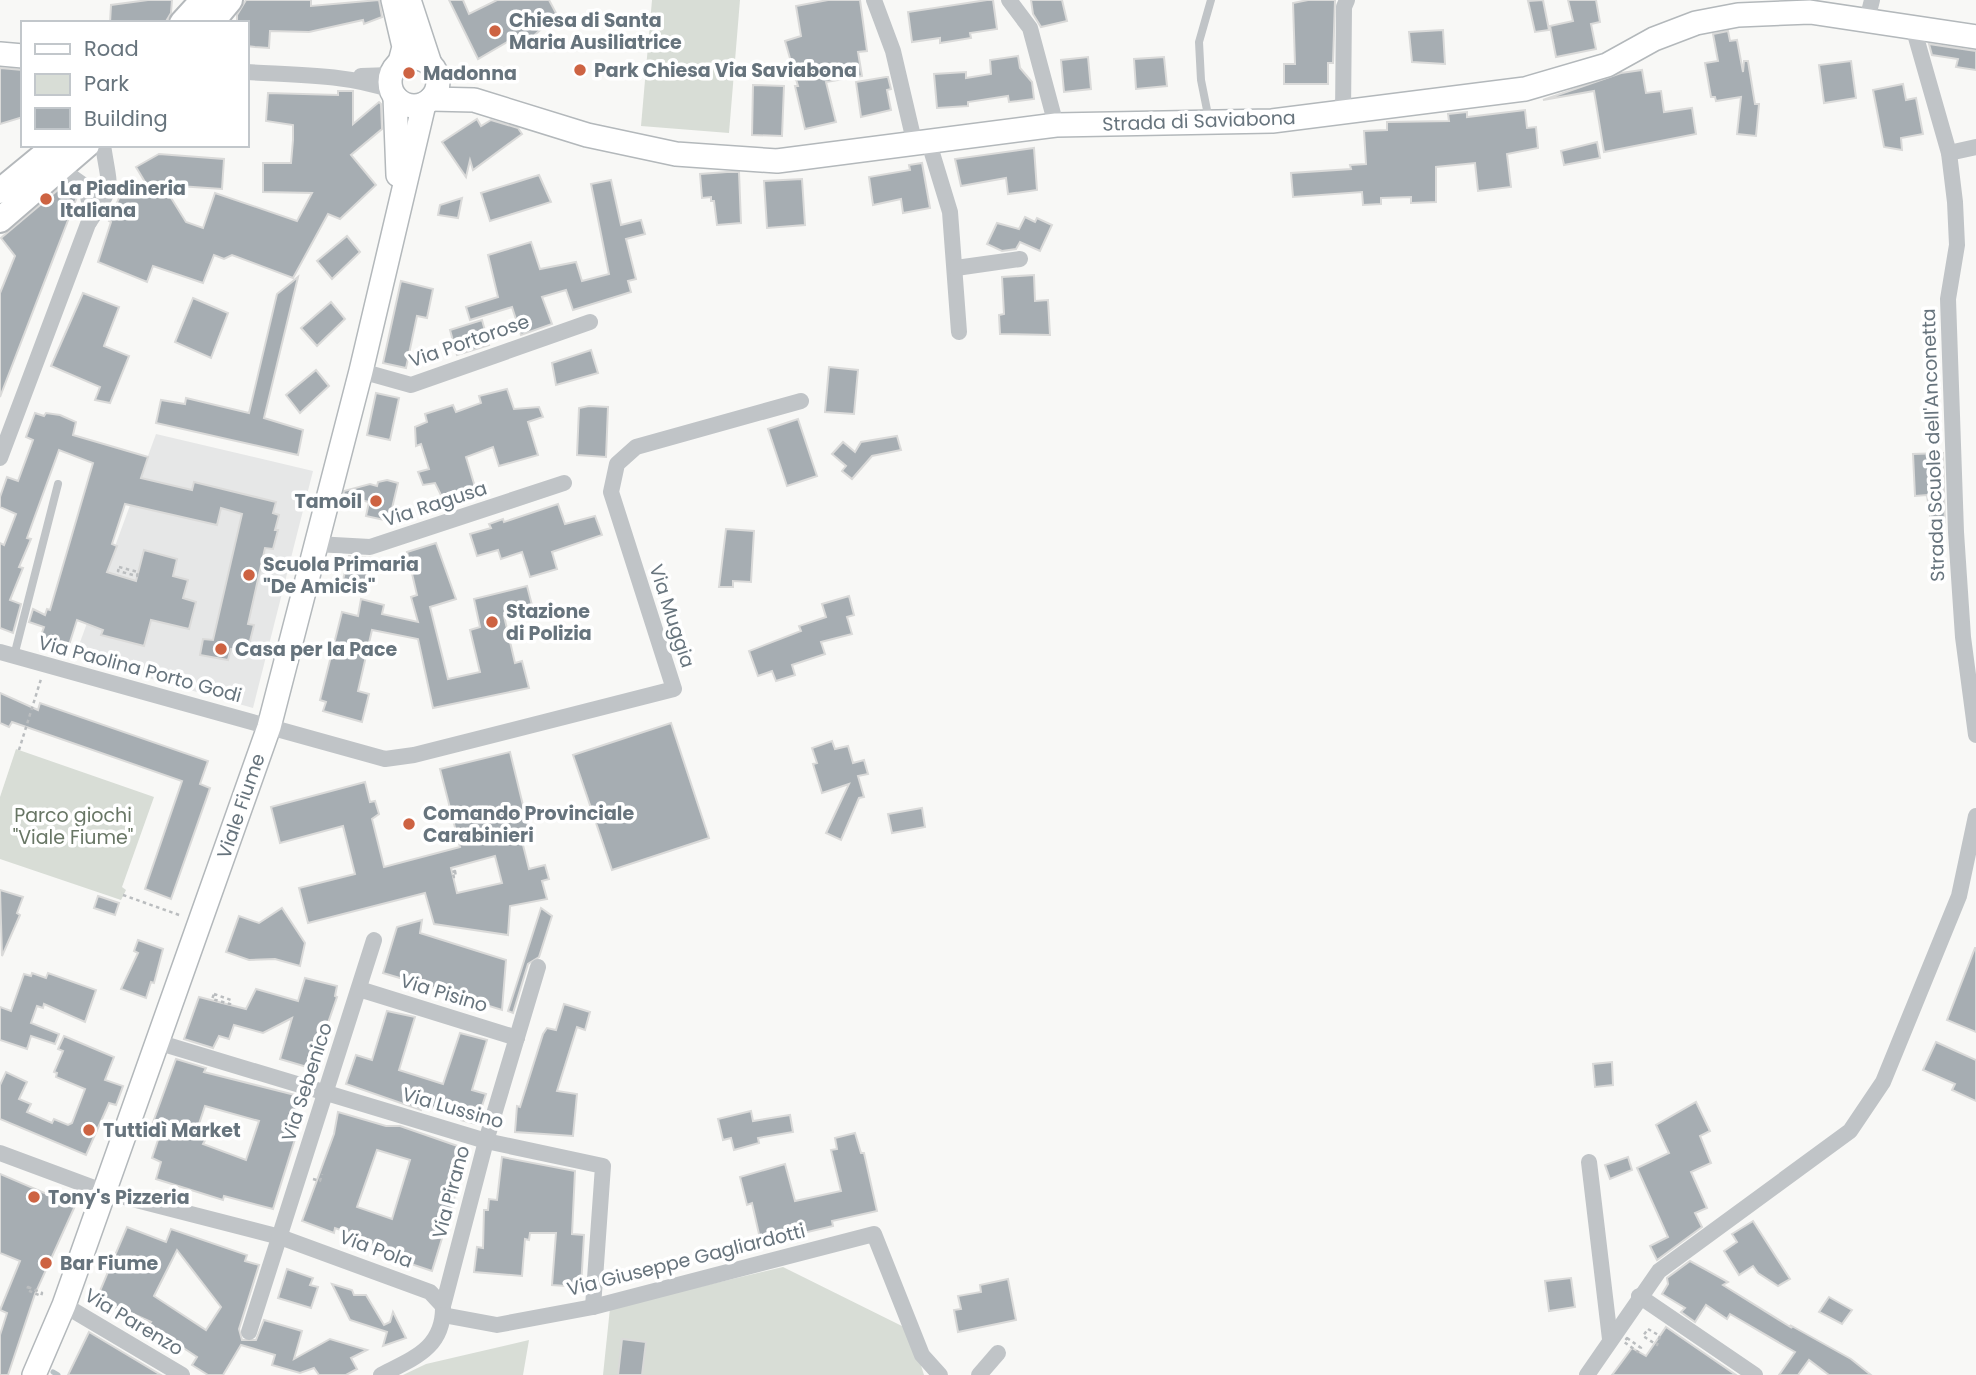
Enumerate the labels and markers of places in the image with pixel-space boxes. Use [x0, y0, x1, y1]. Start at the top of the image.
place label: Chiesa di Santa Maria Ausiliatrice [509, 7, 682, 56]
marker: Chiesa di Santa Maria Ausiliatrice [487, 23, 503, 39]
place label: Park Chiesa Via Saviabona [594, 57, 857, 84]
place label: Madonna [423, 60, 517, 87]
marker: Park Chiesa Via Saviabona [572, 62, 588, 78]
marker: Madonna [401, 65, 417, 81]
place label: La Piadineria Italiana [60, 175, 186, 224]
marker: La Piadineria Italiana [38, 191, 54, 207]
place label: Tamoil [294, 488, 362, 515]
marker: Tamoil [368, 493, 384, 509]
place label: Scuola Primaria "De Amicis" [263, 551, 419, 600]
marker: Scuola Primaria "De Amicis" [241, 567, 257, 583]
place label: Stazione di Polizia [506, 598, 592, 647]
marker: Stazione di Polizia [484, 614, 500, 630]
place label: Casa per la Pace [235, 636, 397, 663]
marker: Casa per la Pace [213, 641, 229, 657]
place label: Comando Provinciale Carabinieri [423, 800, 634, 849]
marker: Comando Provinciale Carabinieri [401, 816, 417, 832]
place label: Tuttidì Market [103, 1117, 241, 1144]
marker: Tuttidì Market [81, 1122, 97, 1138]
place label: Tony's Pizzeria [48, 1184, 190, 1211]
marker: Tony's Pizzeria [26, 1189, 42, 1205]
place label: Bar Fiume [60, 1250, 159, 1277]
marker: Bar Fiume [38, 1255, 54, 1271]

